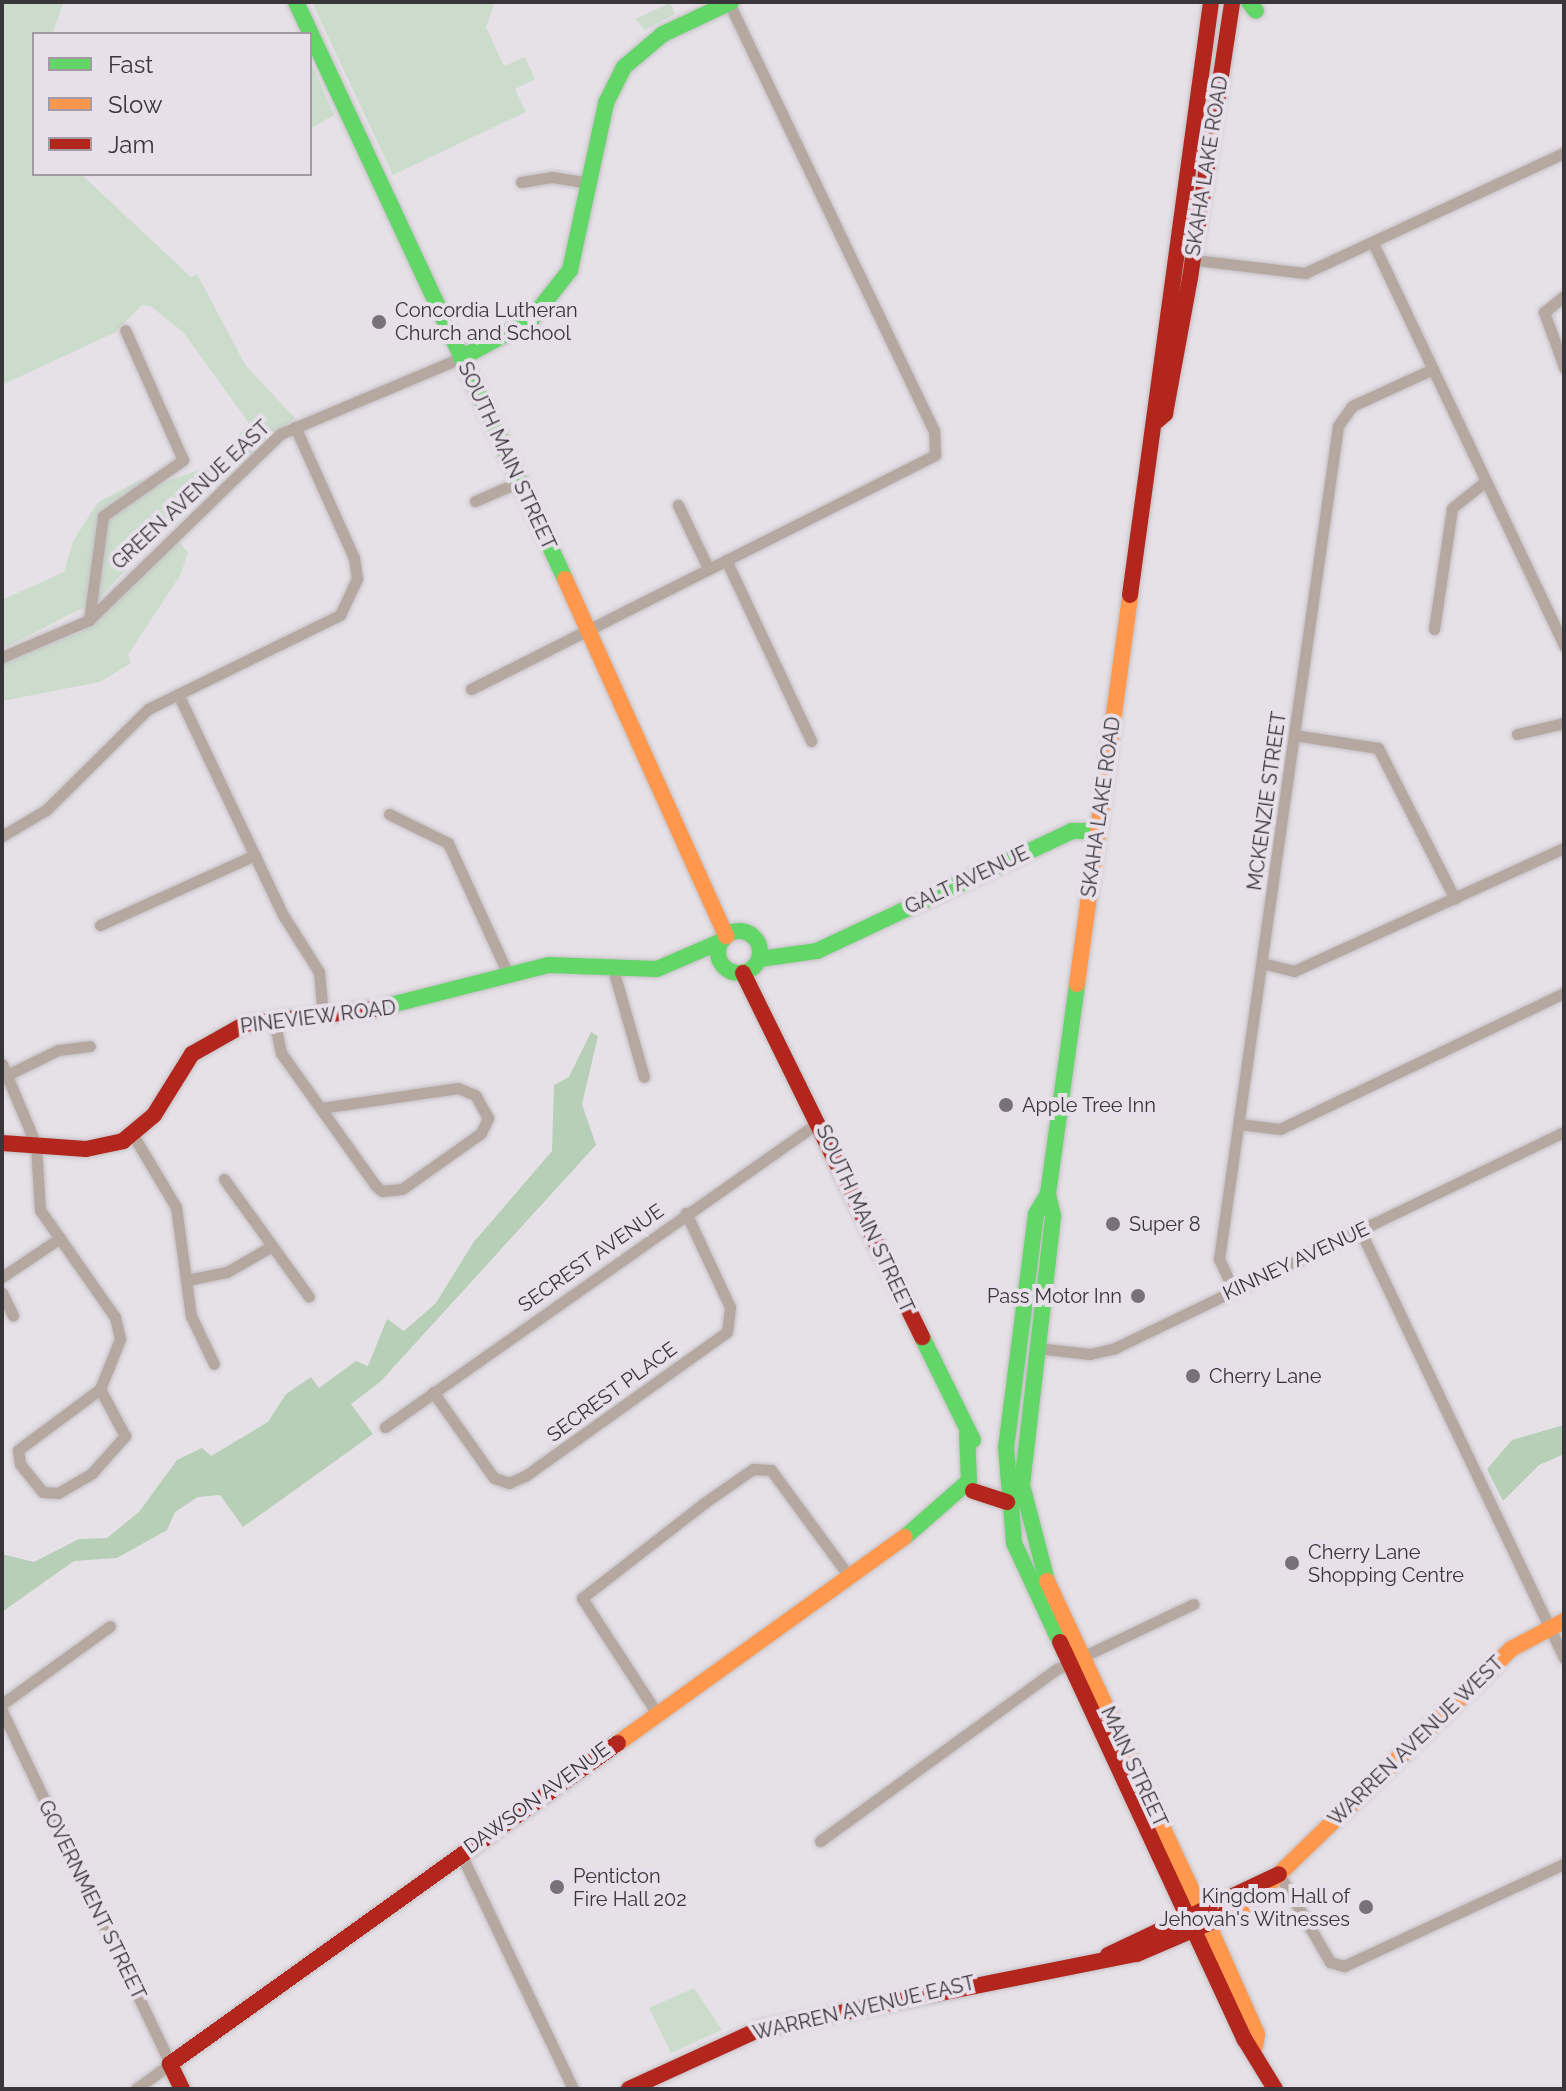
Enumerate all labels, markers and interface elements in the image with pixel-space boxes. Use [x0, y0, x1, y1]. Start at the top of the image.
legend [32, 32, 312, 176]
text: Fast [108, 50, 153, 79]
street label: SKAHA LAKE ROAD [1181, 74, 1233, 258]
text: Slow [108, 90, 162, 119]
text: Jam [108, 130, 154, 159]
place label: Concordia Lutheran Church and School [395, 298, 578, 345]
marker: Concordia Lutheran Church and School [370, 313, 388, 331]
street label: SOUTH MAIN STREET [453, 358, 561, 554]
street label: GREEN AVENUE EAST [107, 415, 275, 575]
street label: MCKENZIE STREET [1243, 710, 1291, 892]
street label: SKAHA LAKE ROAD [1076, 715, 1126, 899]
street label: GALT AVENUE [901, 841, 1033, 919]
street label: PINEVIEW ROAD [239, 996, 397, 1038]
place label: Apple Tree Inn [1022, 1093, 1156, 1117]
marker: Apple Tree Inn [997, 1096, 1015, 1114]
street label: SOUTH MAIN STREET [811, 1121, 919, 1317]
street label: SECREST AVENUE [513, 1199, 669, 1317]
place label: Super 8 [1129, 1212, 1201, 1236]
marker: Super 8 [1104, 1215, 1122, 1233]
street label: KINNEY AVENUE [1219, 1216, 1373, 1306]
place label: Pass Motor Inn [986, 1284, 1122, 1308]
marker: Pass Motor Inn [1129, 1287, 1147, 1305]
street label: SECREST PLACE [542, 1337, 682, 1447]
place label: Cherry Lane [1209, 1364, 1322, 1388]
marker: Cherry Lane [1184, 1367, 1202, 1385]
place label: Cherry Lane Shopping Centre [1308, 1540, 1464, 1587]
marker: Cherry Lane Shopping Centre [1283, 1554, 1301, 1572]
street label: WARREN AVENUE WEST [1323, 1651, 1509, 1831]
street label: MAIN STREET [1096, 1703, 1172, 1831]
street label: DAWSON AVENUE [459, 1737, 615, 1859]
street label: GOVERNMENT STREET [33, 1796, 151, 2004]
place label: Penticton Fire Hall 202 [573, 1864, 687, 1911]
marker: Penticton Fire Hall 202 [548, 1878, 566, 1896]
place label: Kingdom Hall of Jehovah's Witnesses [1158, 1884, 1350, 1931]
marker: Kingdom Hall of Jehovah's Witnesses [1357, 1898, 1375, 1916]
street label: WARREN AVENUE EAST [750, 1971, 978, 2045]

